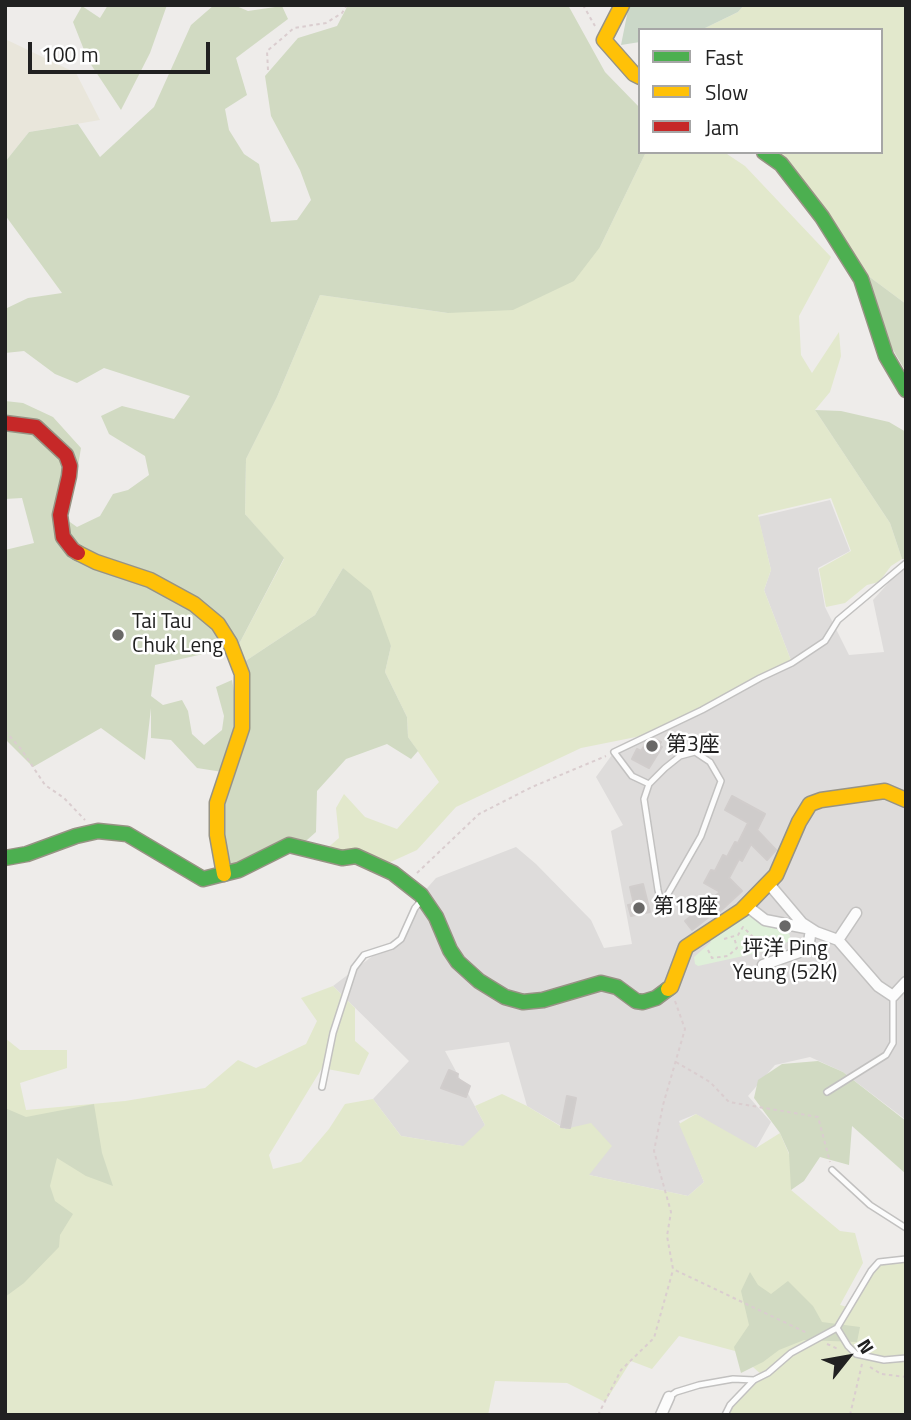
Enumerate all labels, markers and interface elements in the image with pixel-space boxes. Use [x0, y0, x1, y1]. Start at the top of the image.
scale bar [32, 28, 214, 72]
legend [638, 28, 883, 154]
text: 100 m [41, 38, 98, 70]
text: Fast [705, 41, 743, 73]
text: Slow [705, 76, 748, 108]
text: Jam [705, 111, 739, 143]
place label: Tai Tau Chuk Leng [132, 610, 223, 660]
marker: Tai Tau Chuk Leng [110, 627, 126, 643]
place label: 第3座 [666, 733, 720, 759]
marker: 第3座 [644, 738, 660, 754]
place label: 第18座 [653, 895, 719, 921]
marker: 第18座 [631, 900, 647, 916]
marker: 坪洋 Ping Yeung (52K) [777, 918, 793, 934]
place label: 坪洋 Ping Yeung (52K) [733, 937, 837, 987]
north arrow [813, 1322, 883, 1392]
text: N [851, 1333, 882, 1359]

